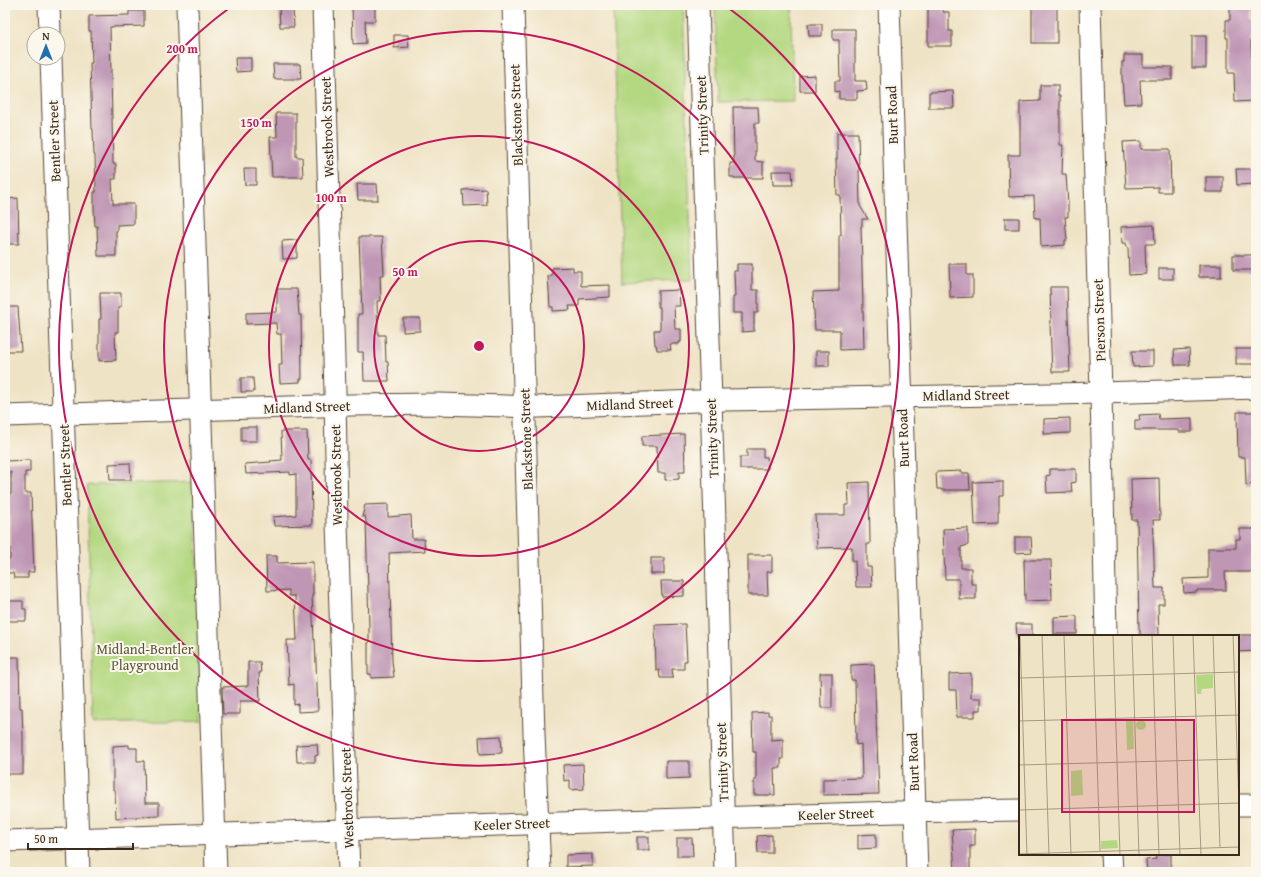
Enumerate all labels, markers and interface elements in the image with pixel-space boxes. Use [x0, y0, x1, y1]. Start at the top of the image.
north arrow [26, 26, 66, 66]
text: N [42, 28, 50, 44]
text: 200 m [166, 40, 199, 57]
street label: Blackstone Street [504, 64, 528, 166]
street label: Trinity Street [691, 75, 713, 155]
street label: Westbrook Street [315, 76, 339, 178]
street label: Burt Road [881, 85, 903, 145]
street label: Bentler Street [43, 100, 65, 182]
text: 150 m [240, 114, 273, 131]
text: 100 m [315, 189, 348, 206]
text: 50 m [392, 263, 418, 280]
street label: Pierson Street [1088, 278, 1110, 362]
centre of rings [472, 339, 486, 353]
street label: Midland Street [922, 384, 1010, 406]
street label: Blackstone Street [514, 388, 538, 490]
street label: Midland Street [586, 392, 674, 416]
street label: Midland Street [263, 395, 351, 419]
street label: Trinity Street [701, 398, 723, 478]
street label: Burt Road [892, 408, 914, 468]
street label: Bentler Street [54, 424, 76, 506]
street label: Westbrook Street [325, 424, 347, 526]
inset map [1019, 635, 1239, 855]
park label: Midland-Bentler Playground [96, 639, 194, 675]
street label: Trinity Street [711, 722, 733, 802]
street label: Burt Road [902, 732, 924, 792]
street label: Westbrook Street [335, 747, 359, 849]
street label: Keeler Street [798, 803, 874, 825]
street label: Keeler Street [474, 813, 550, 835]
scale bar [28, 825, 133, 851]
text: 50 m [34, 830, 58, 847]

